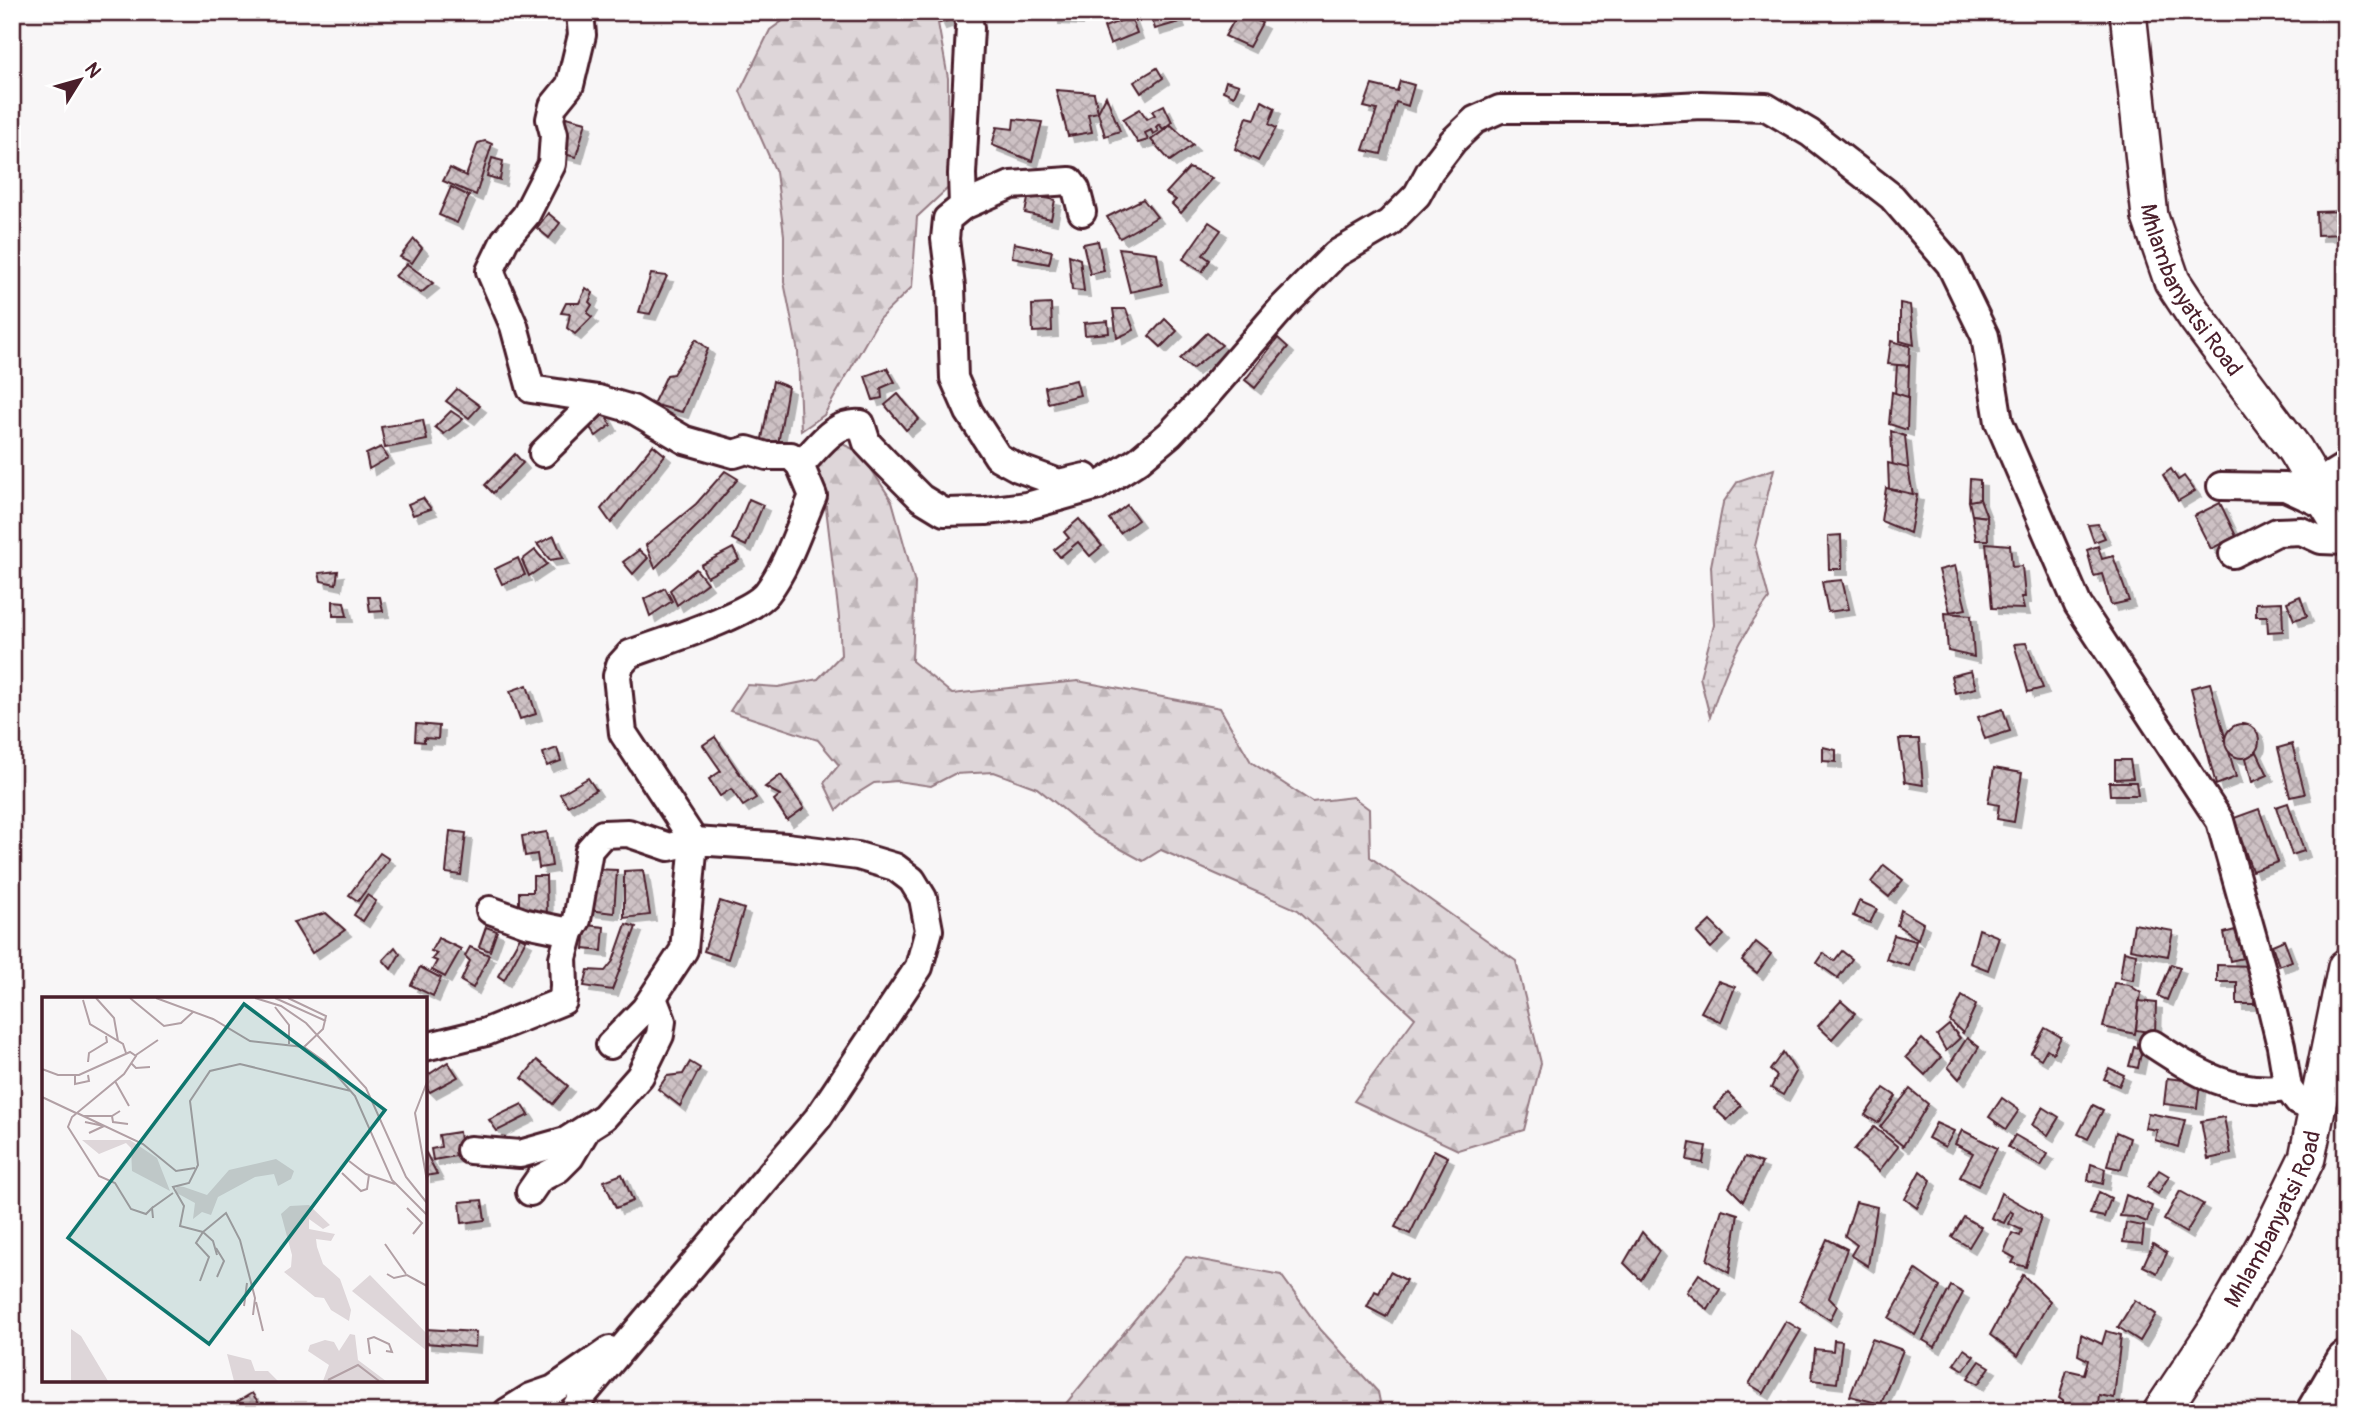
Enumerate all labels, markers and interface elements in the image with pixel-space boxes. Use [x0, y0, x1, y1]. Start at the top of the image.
north arrow [46, 46, 116, 116]
text: N [79, 58, 106, 83]
street label: Mhlambanyatsi Road [2134, 202, 2249, 382]
inset map [42, 997, 427, 1382]
street label: Mhlambanyatsi Road [2217, 1128, 2327, 1313]

